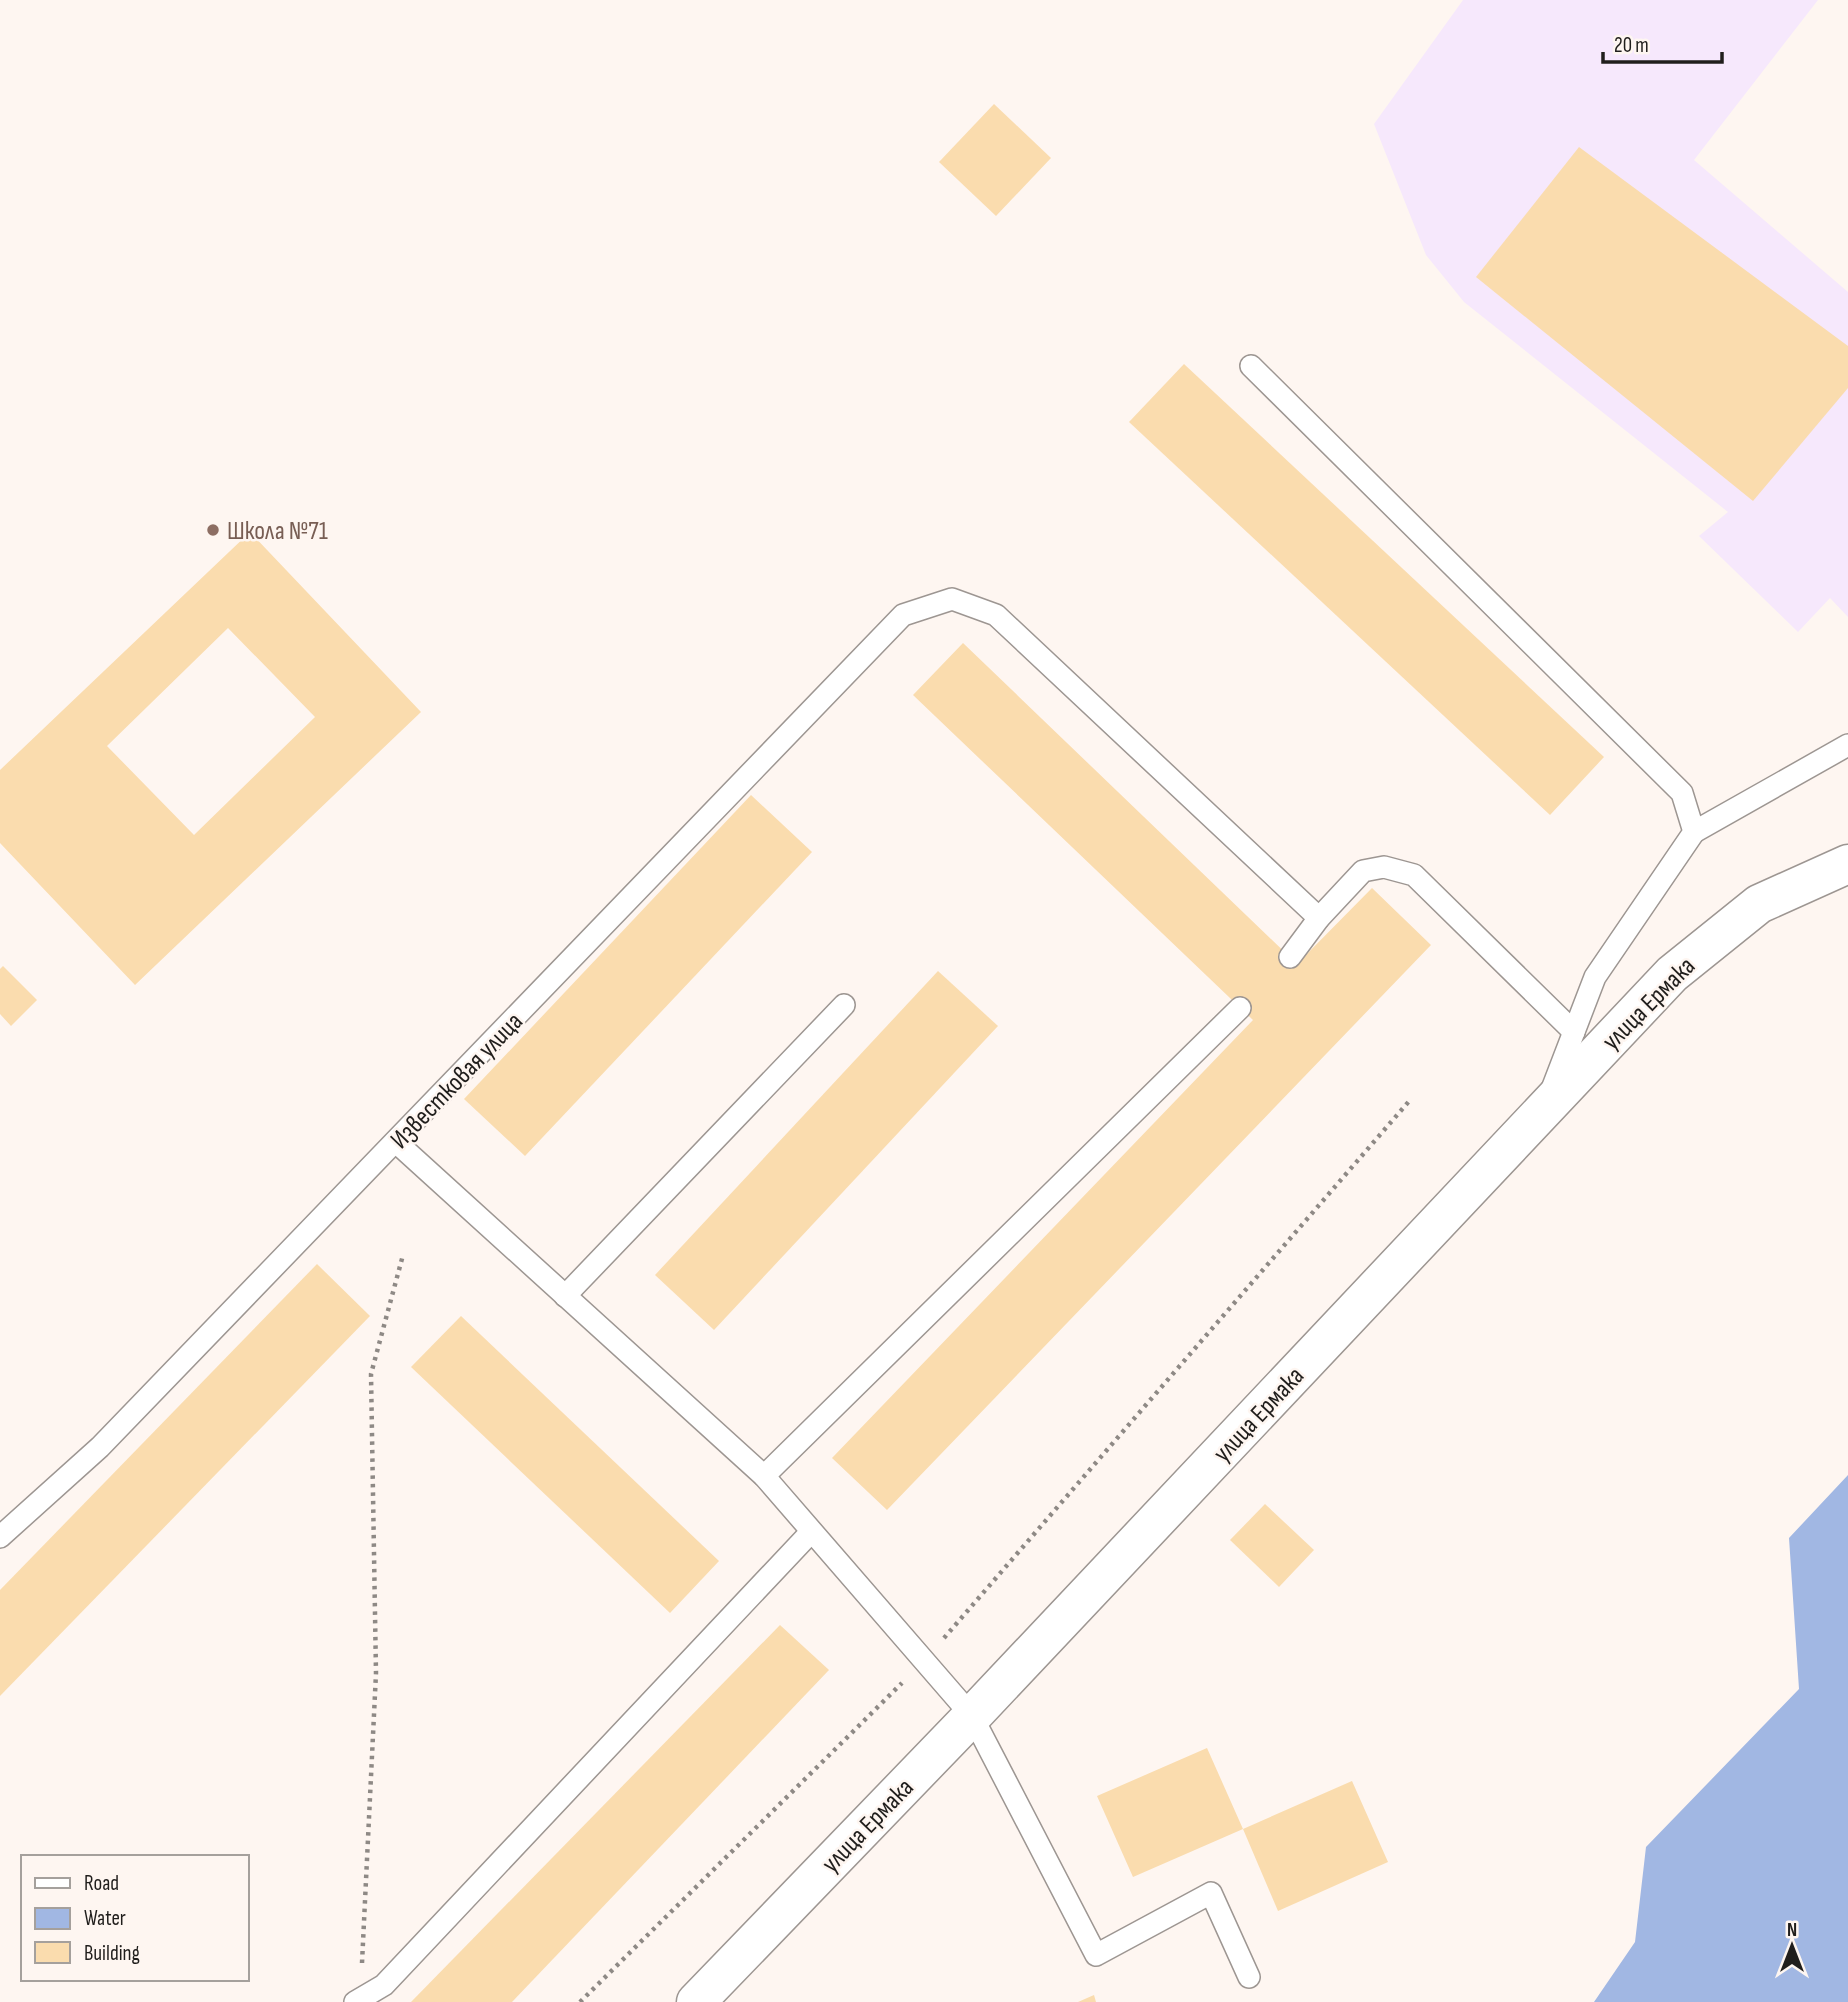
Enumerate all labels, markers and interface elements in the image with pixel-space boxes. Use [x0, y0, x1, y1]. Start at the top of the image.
scale bar [1603, 21, 1722, 65]
text: 20 m [1614, 33, 1649, 58]
place label: Школа №71 [227, 516, 328, 547]
marker: Школа №71 [205, 522, 221, 538]
street label: улица Ермака [1596, 951, 1702, 1057]
street label: Известковая улица [384, 1007, 530, 1155]
street label: улица Ермака [1207, 1361, 1311, 1469]
street label: улица Ермака [816, 1773, 920, 1880]
legend [21, 1855, 248, 1981]
text: Road [84, 1871, 119, 1896]
text: Water [84, 1906, 126, 1931]
north arrow [1757, 1911, 1827, 1981]
text: N [1787, 1919, 1797, 1942]
text: Building [84, 1941, 140, 1966]

